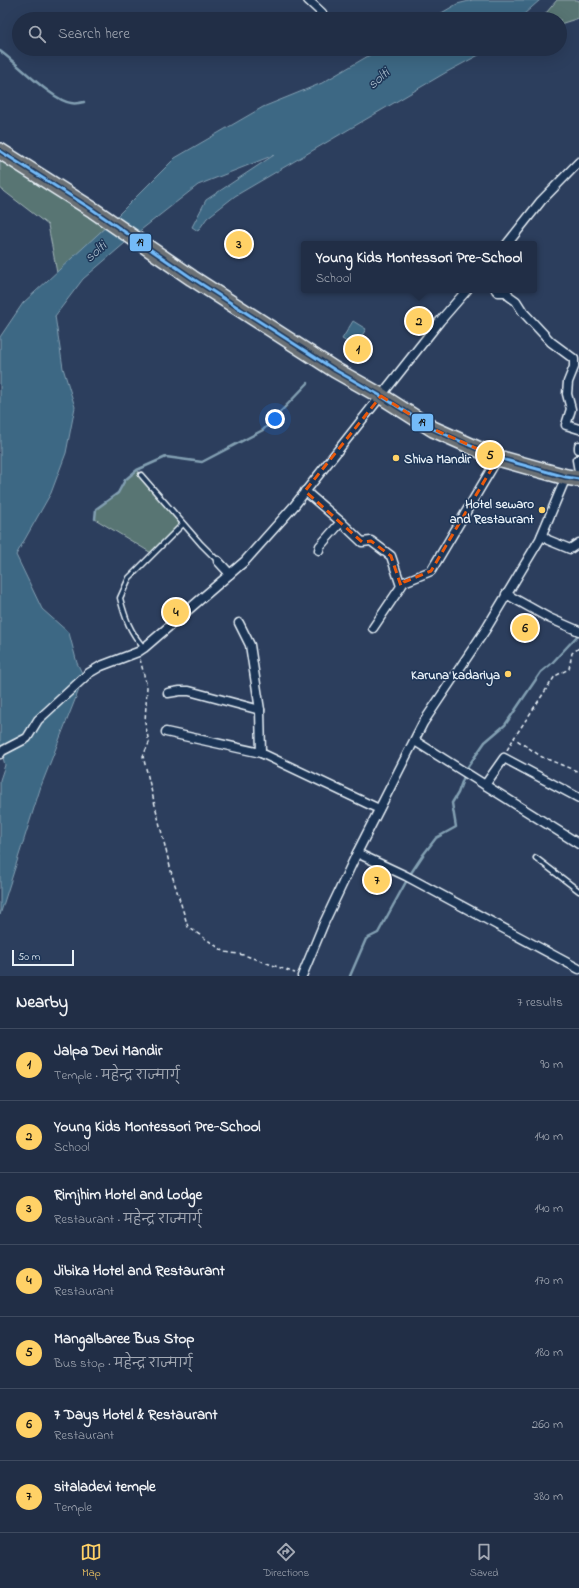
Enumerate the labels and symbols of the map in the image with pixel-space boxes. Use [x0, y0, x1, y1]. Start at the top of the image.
water label: solti [363, 63, 396, 95]
pin: 3 [226, 229, 252, 259]
line badge: 19 [129, 233, 152, 252]
water label: solti [80, 235, 113, 268]
text: 19 [137, 235, 144, 251]
pin: 2 [406, 306, 432, 336]
pin: 1 [345, 334, 371, 364]
your location [265, 409, 285, 429]
line badge: 19 [411, 413, 434, 432]
text: 19 [419, 415, 426, 431]
pin: 5 [477, 440, 503, 470]
place label: Shiva Mandir [404, 450, 472, 469]
marker: Shiva Mandir [391, 453, 401, 463]
place label: Hotel sewaro and Restaurant [450, 495, 535, 529]
marker: Hotel sewaro and Restaurant [537, 505, 547, 515]
pin: 4 [163, 597, 189, 627]
pin: 6 [512, 613, 538, 643]
place label: Karuna kadariya [411, 666, 500, 687]
marker: Karuna kadariya [503, 669, 513, 679]
pin: 7 [364, 865, 390, 895]
scale bar [12, 948, 74, 967]

